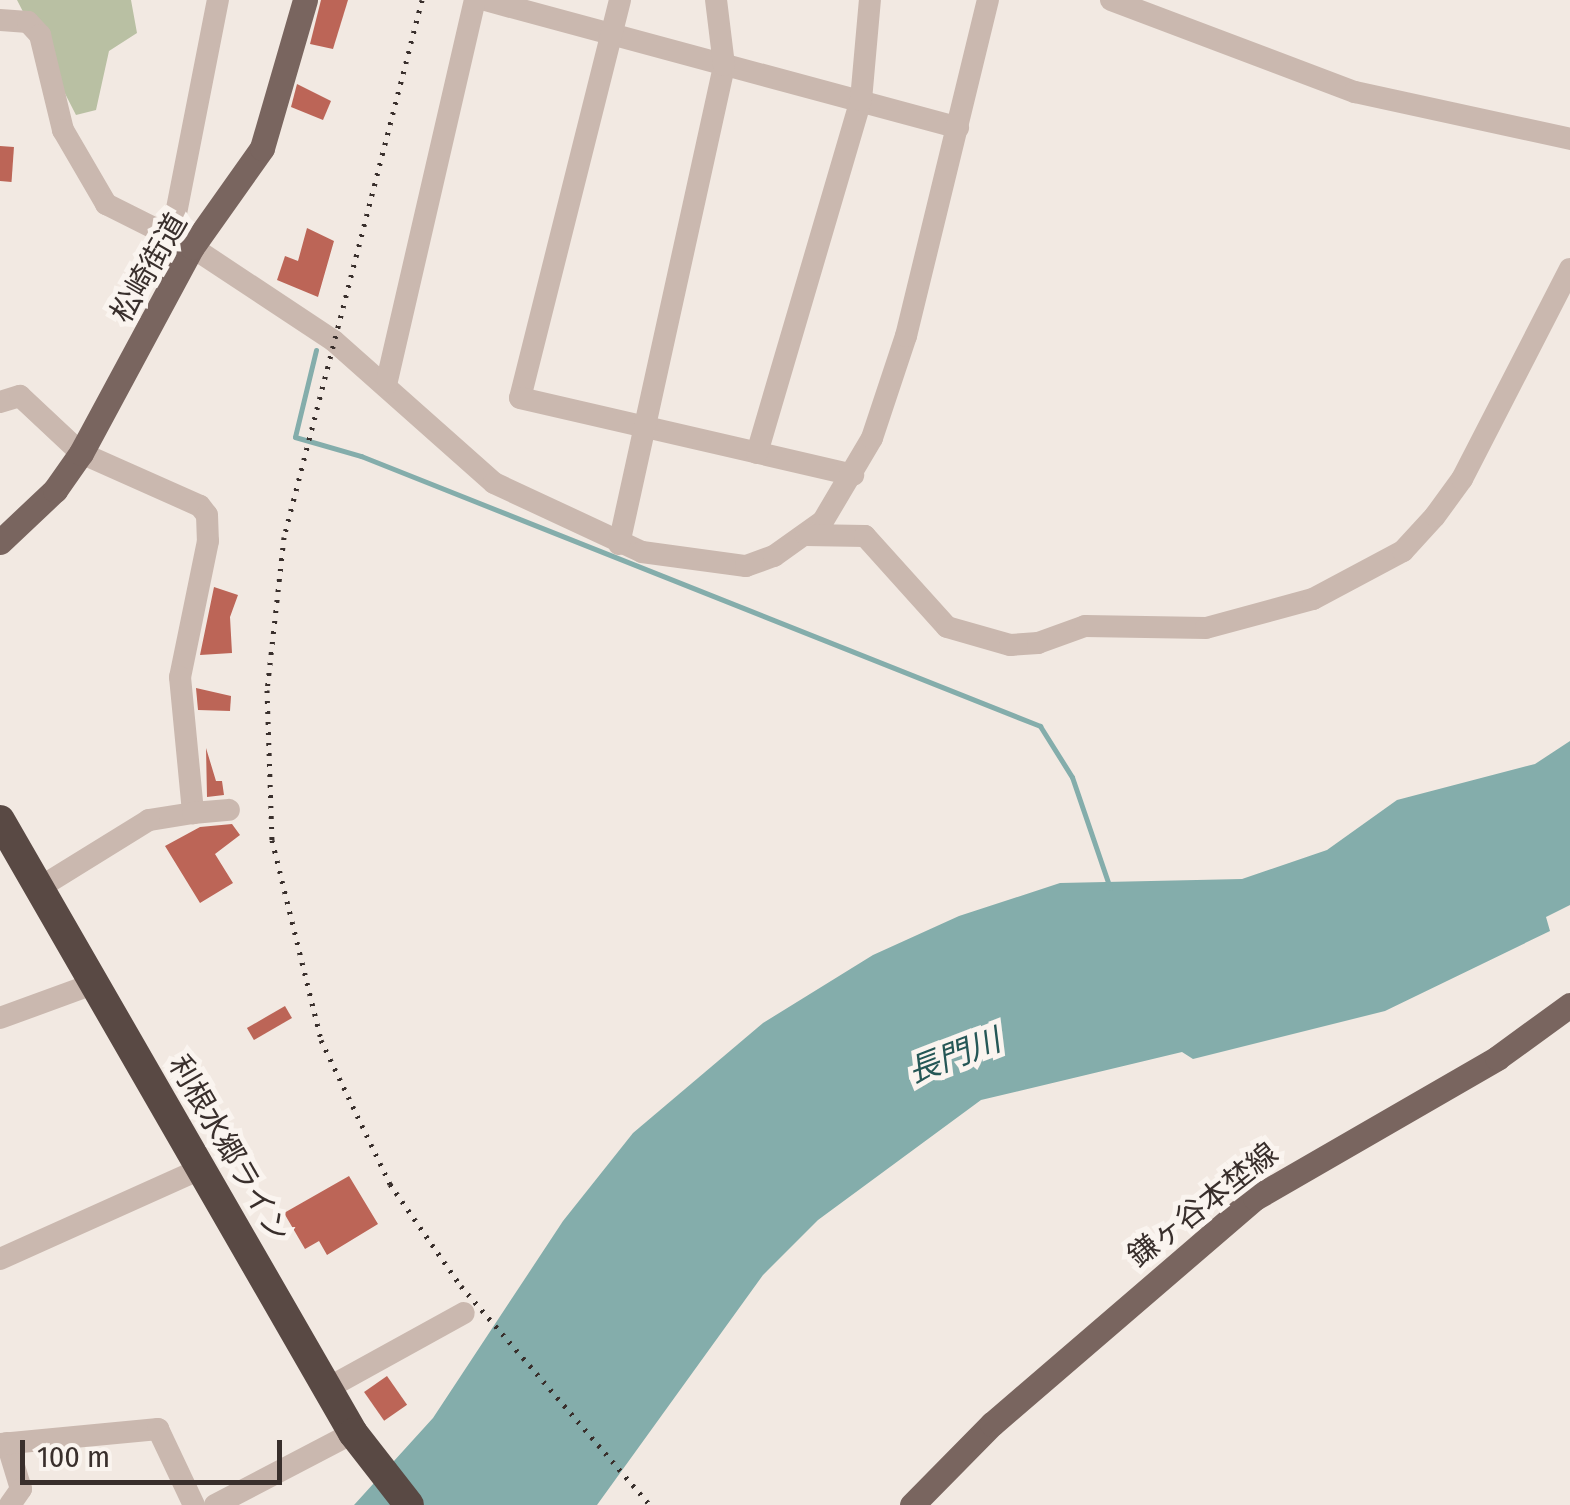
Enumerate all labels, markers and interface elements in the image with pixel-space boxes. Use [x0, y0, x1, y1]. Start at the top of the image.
street label: 松崎街道 [103, 207, 195, 329]
water label: 長門川 [902, 1021, 1006, 1091]
street label: 利根水郷ライン [161, 1049, 297, 1249]
street label: 鎌ヶ谷本埜線 [1121, 1135, 1285, 1275]
scale bar [25, 1420, 288, 1482]
text: 100 m [37, 1439, 110, 1475]

